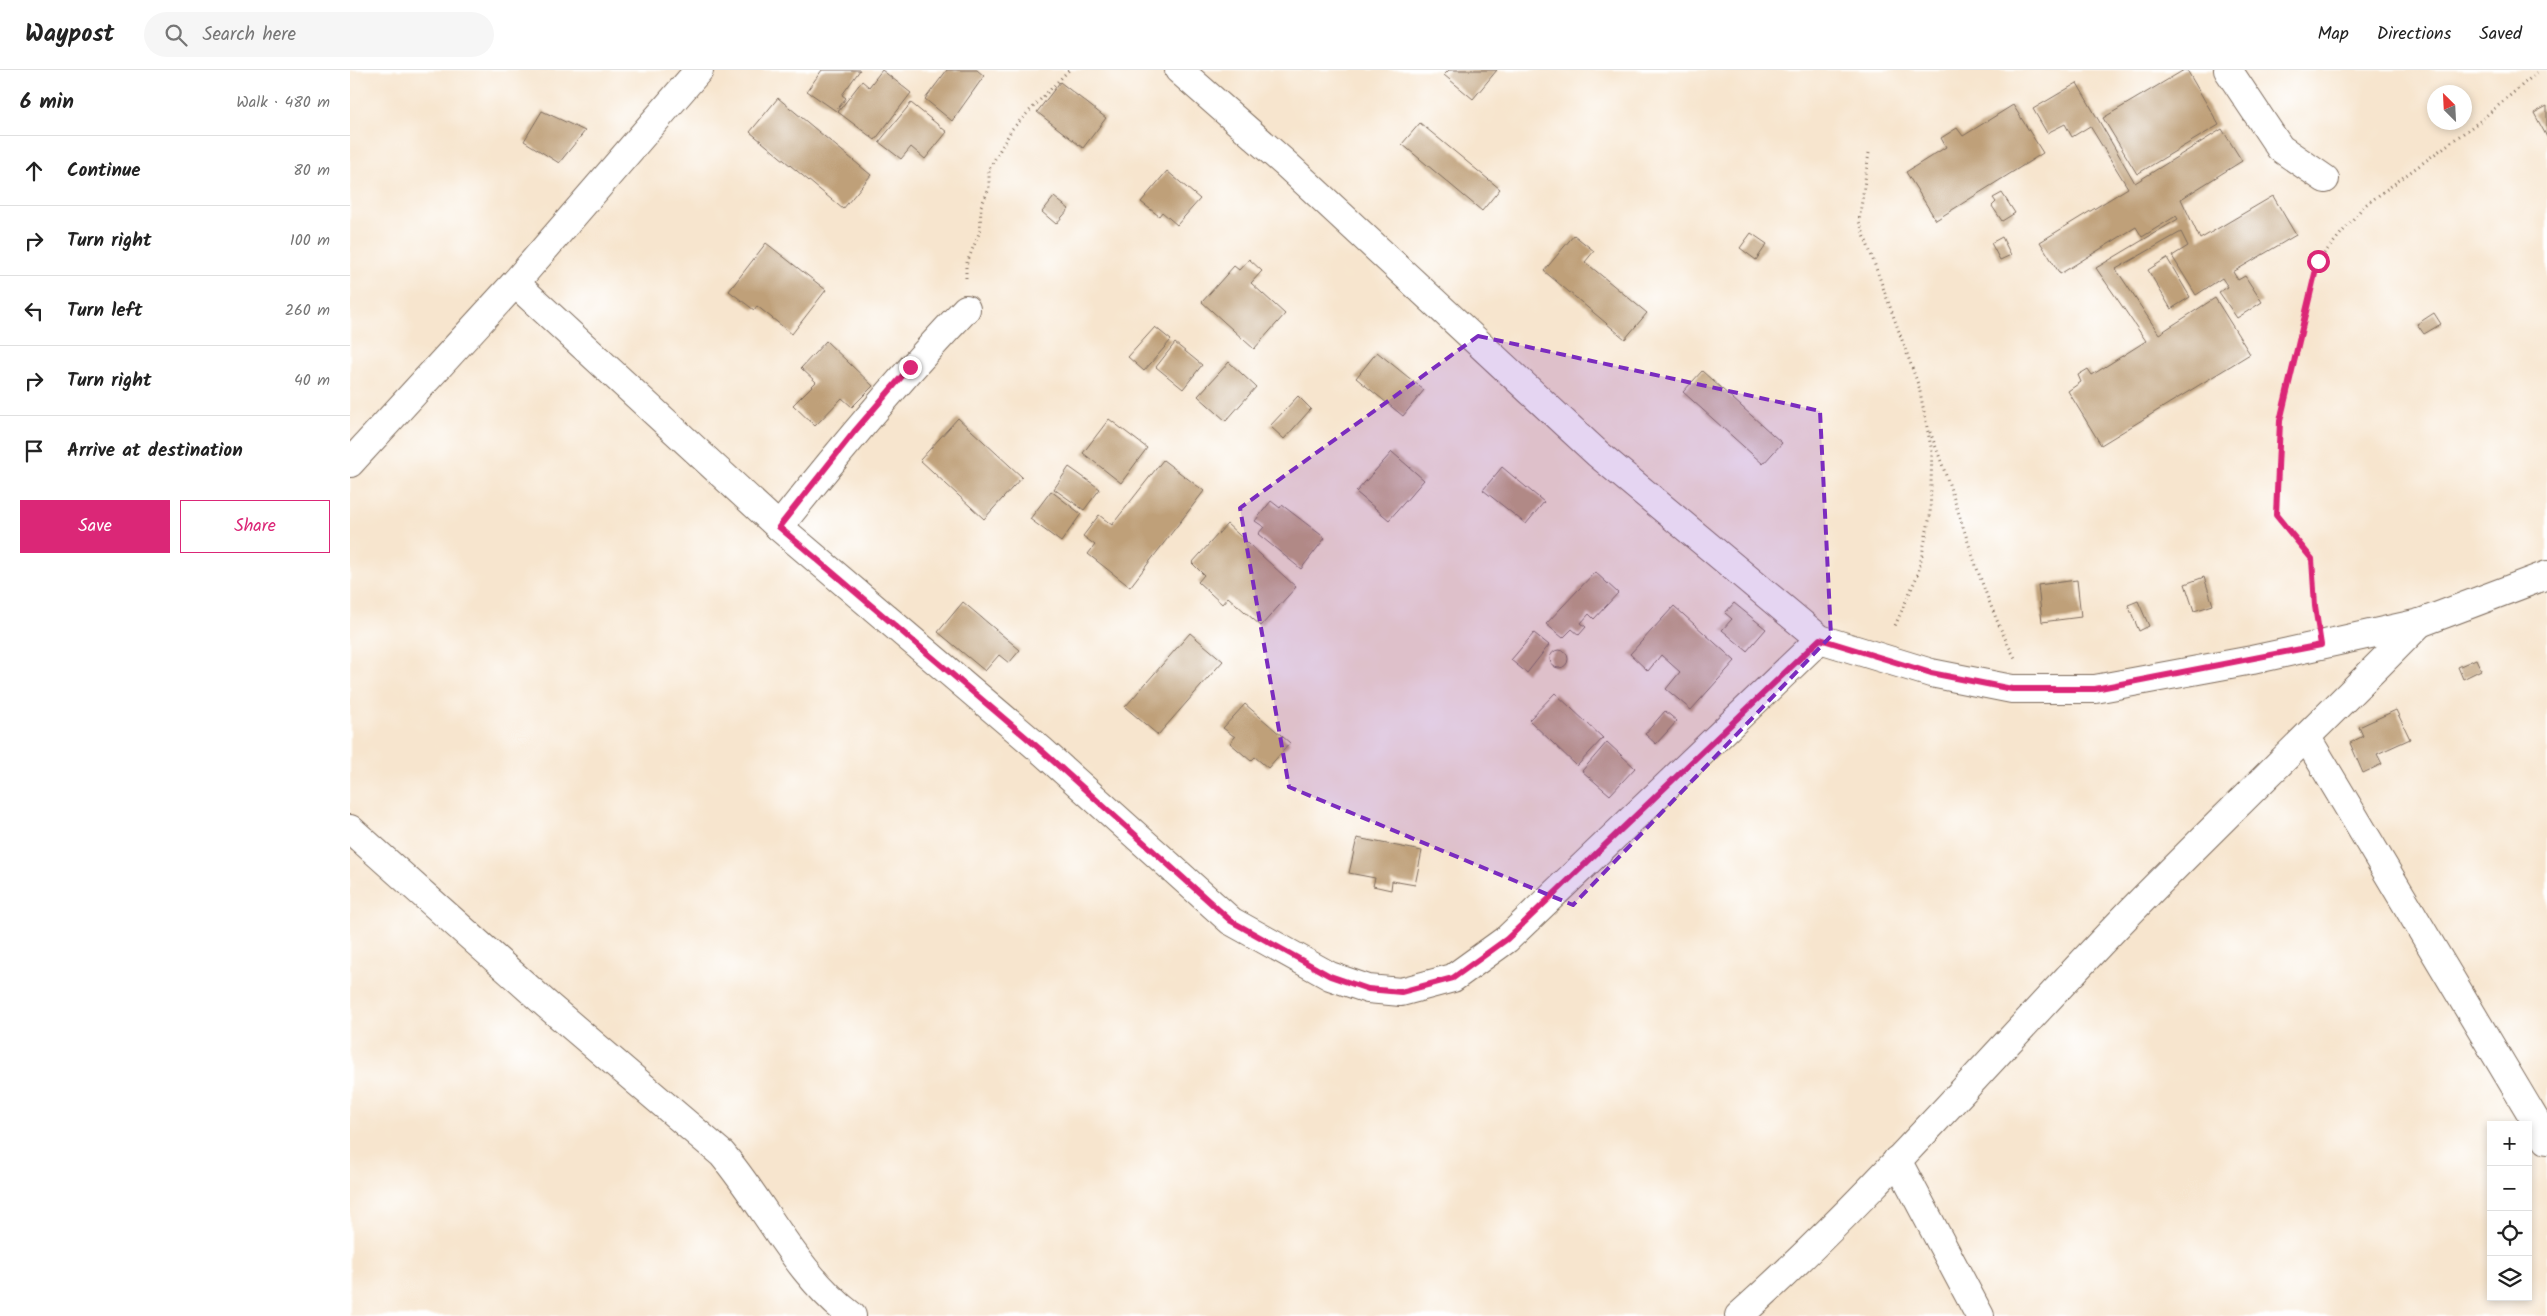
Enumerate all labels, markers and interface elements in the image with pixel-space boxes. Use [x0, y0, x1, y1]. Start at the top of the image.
search box [144, 12, 494, 57]
text: Waypost [25, 15, 114, 54]
text: Search here [202, 20, 296, 50]
text: Map [2317, 20, 2349, 49]
text: Directions [2377, 20, 2451, 49]
text: Saved [2479, 20, 2522, 49]
icon: search [162, 21, 190, 49]
north arrow [2427, 85, 2472, 130]
text: 6 min [20, 86, 74, 119]
text: Walk · 480 m [236, 90, 330, 115]
text: Continue [67, 156, 140, 186]
icon: ahead [20, 157, 48, 185]
text: 80 m [293, 158, 330, 183]
text: Turn right [67, 226, 152, 256]
icon: right [20, 227, 48, 255]
text: 100 m [290, 228, 330, 253]
route start [2307, 250, 2330, 273]
text: Turn left [67, 296, 142, 326]
icon: left [20, 297, 48, 325]
text: 260 m [285, 298, 330, 323]
route end [899, 356, 922, 379]
text: Turn right [67, 366, 152, 396]
icon: right [20, 367, 48, 395]
text: 40 m [294, 368, 330, 393]
text: Arrive at destination [67, 436, 243, 466]
icon: arrive [20, 437, 48, 465]
button: Save [20, 500, 170, 553]
button: Share [180, 500, 330, 553]
map controls [2487, 1121, 2532, 1301]
button: + [2487, 1121, 2532, 1166]
button: − [2487, 1166, 2532, 1211]
button: locate [2487, 1211, 2532, 1256]
button: layers [2487, 1256, 2532, 1301]

